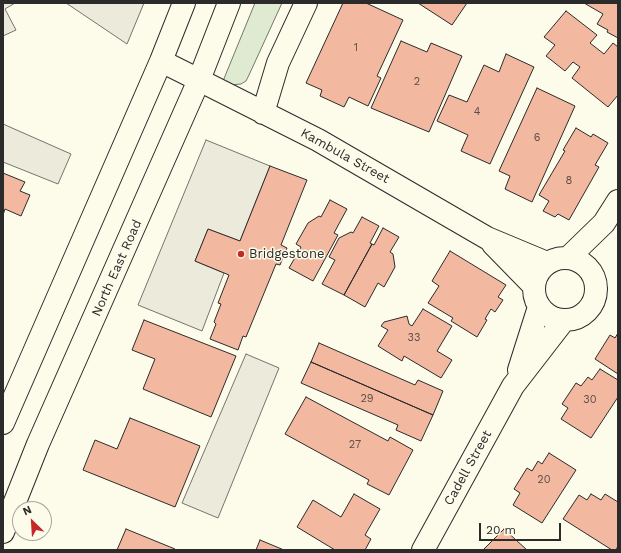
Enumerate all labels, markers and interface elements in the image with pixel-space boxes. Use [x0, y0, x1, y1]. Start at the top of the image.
house number: 1 [354, 41, 358, 55]
house number: 2 [414, 75, 420, 89]
house number: 4 [474, 105, 480, 119]
street label: Kambula Street [298, 125, 392, 187]
house number: 6 [534, 131, 540, 145]
house number: 8 [566, 174, 572, 188]
street label: North East Road [89, 217, 145, 319]
place label: Bridgestone [249, 246, 324, 262]
marker: Bridgestone [236, 249, 246, 259]
house number: 33 [408, 331, 420, 345]
house number: 29 [360, 392, 374, 406]
house number: 30 [583, 393, 597, 407]
street label: Cadell Street [441, 428, 495, 508]
house number: 27 [349, 438, 361, 452]
house number: 20 [537, 473, 551, 487]
north arrow [12, 501, 52, 541]
text: N [21, 503, 34, 518]
scale bar [481, 515, 563, 541]
text: 20 m [486, 523, 516, 537]

